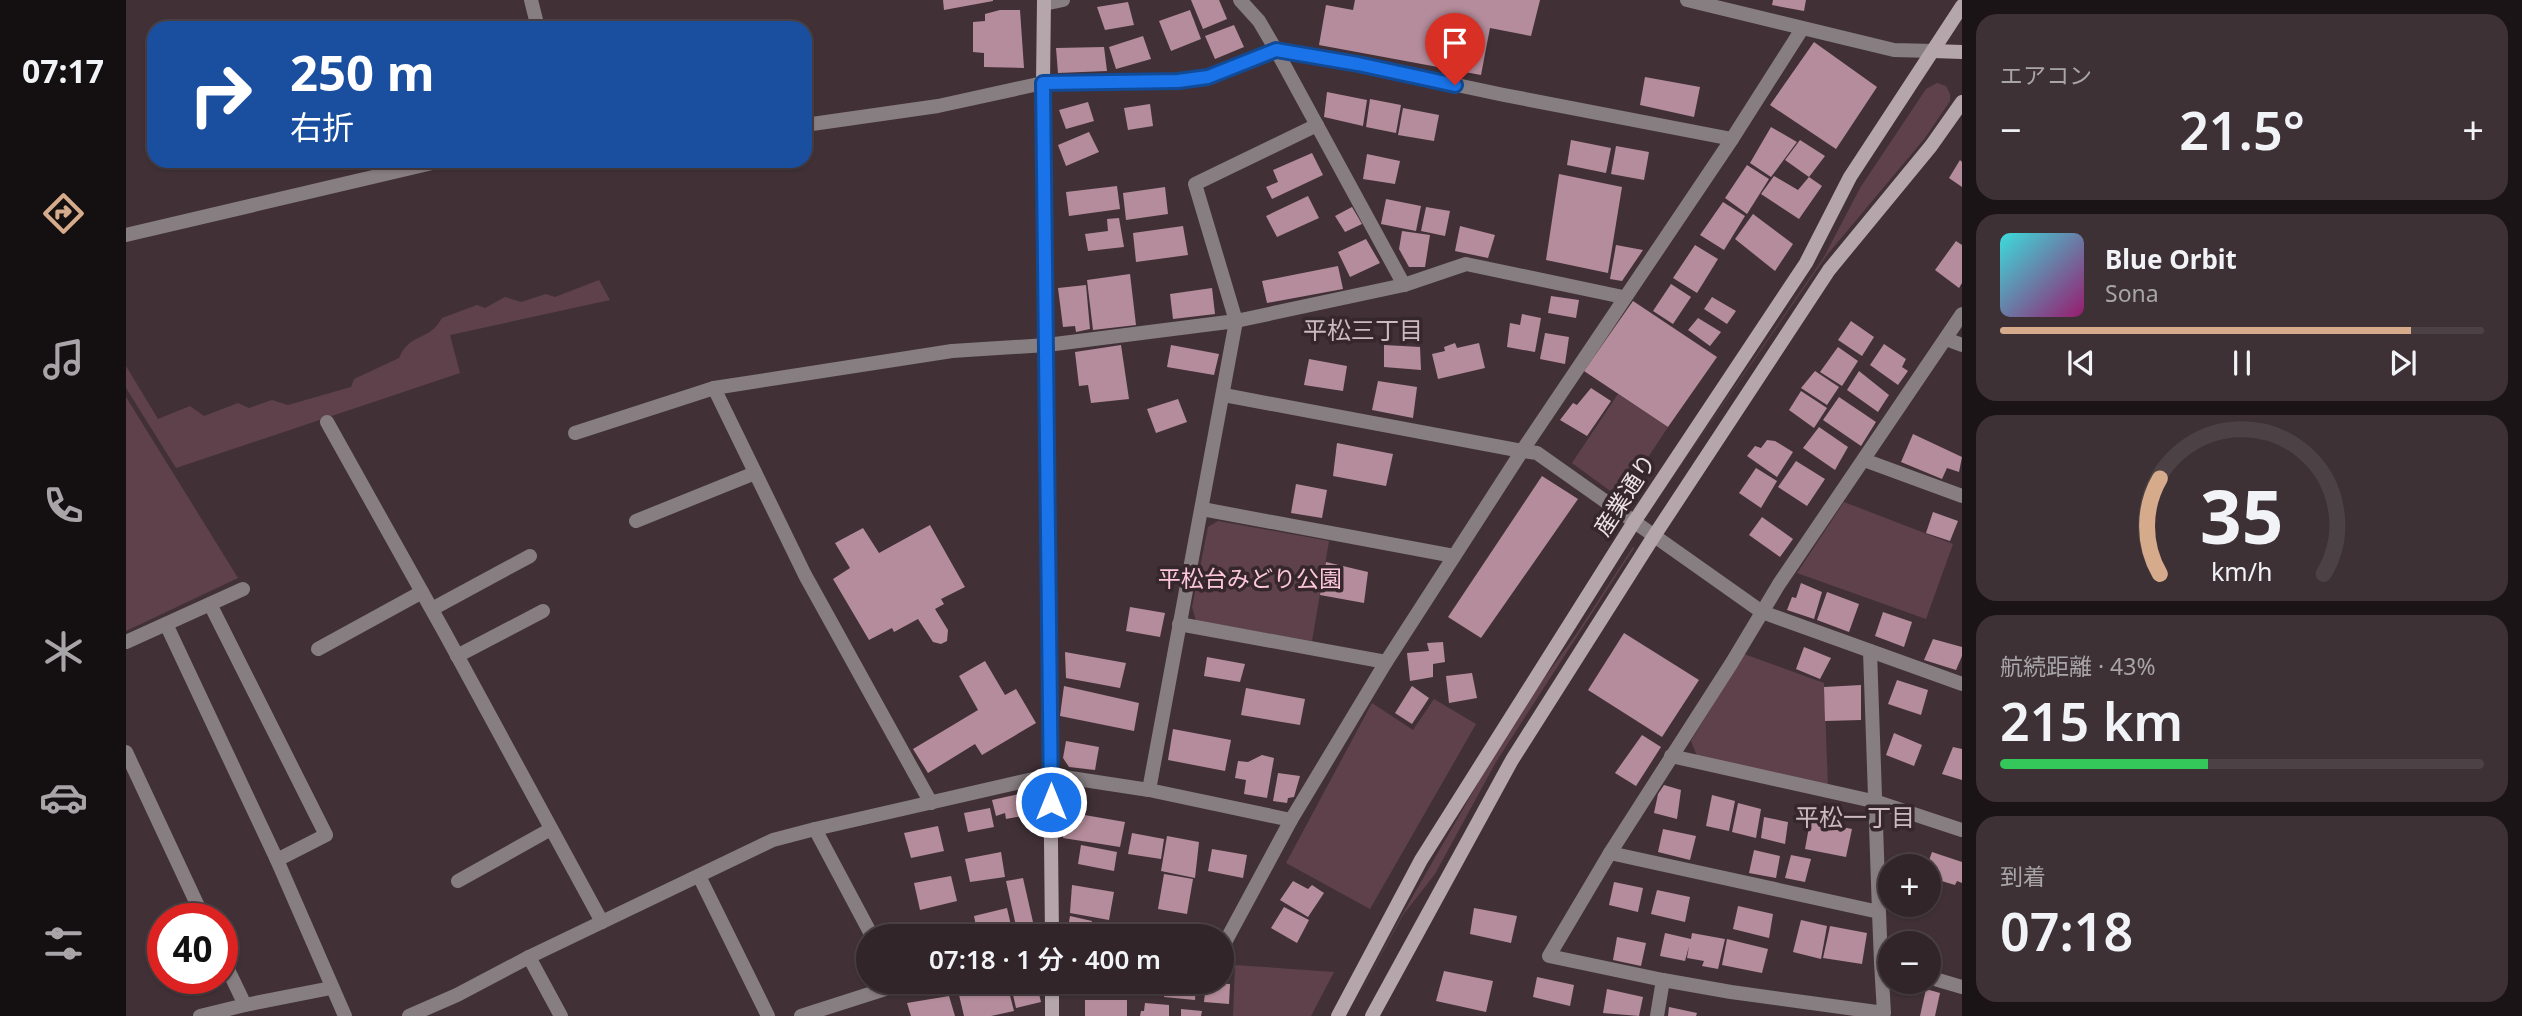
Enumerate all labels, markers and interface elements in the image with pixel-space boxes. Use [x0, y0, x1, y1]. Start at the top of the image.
pin [1425, 13, 1485, 85]
icon: arrive [1436, 24, 1474, 62]
text: 250 m [290, 39, 435, 105]
text: 07:17 [22, 49, 104, 92]
icon: right [175, 49, 266, 140]
text: エアコン [2000, 59, 2092, 91]
text: 21.5° [2179, 94, 2305, 165]
text: − [2000, 103, 2022, 155]
text: + [2462, 103, 2484, 155]
text: 右折 [290, 105, 354, 148]
icon: directions [39, 189, 88, 238]
text: Blue Orbit [2105, 241, 2237, 277]
text: Sona [2105, 277, 2159, 309]
district label: 平松三丁目 [1303, 313, 1423, 346]
icon: music [39, 335, 88, 384]
icon: previous [2062, 344, 2100, 382]
icon: pause [2223, 344, 2261, 382]
icon: next [2384, 344, 2422, 382]
street label: 産業通り [1586, 447, 1663, 542]
text: 35 [2200, 466, 2284, 565]
icon: phone [39, 481, 88, 530]
text: km/h [2211, 554, 2273, 588]
park label: 平松台みどり公園 [1158, 562, 1342, 594]
icon: climate [39, 627, 88, 676]
text: 航続距離 · 43% [2000, 650, 2156, 682]
text: 215 km [2000, 685, 2183, 756]
position arrow [1014, 765, 1088, 839]
icon: car [39, 773, 88, 822]
district label: 平松一丁目 [1795, 800, 1915, 833]
map controls [1878, 854, 1941, 994]
button: + [1878, 854, 1941, 917]
text: 到着 [2000, 860, 2046, 892]
text: 07:18 [2000, 895, 2133, 966]
speed limit sign: 40 [147, 903, 238, 994]
icon: filters [39, 919, 88, 968]
button: − [1878, 931, 1941, 994]
text: 07:18 · 1 分 · 400 m [929, 941, 1161, 977]

